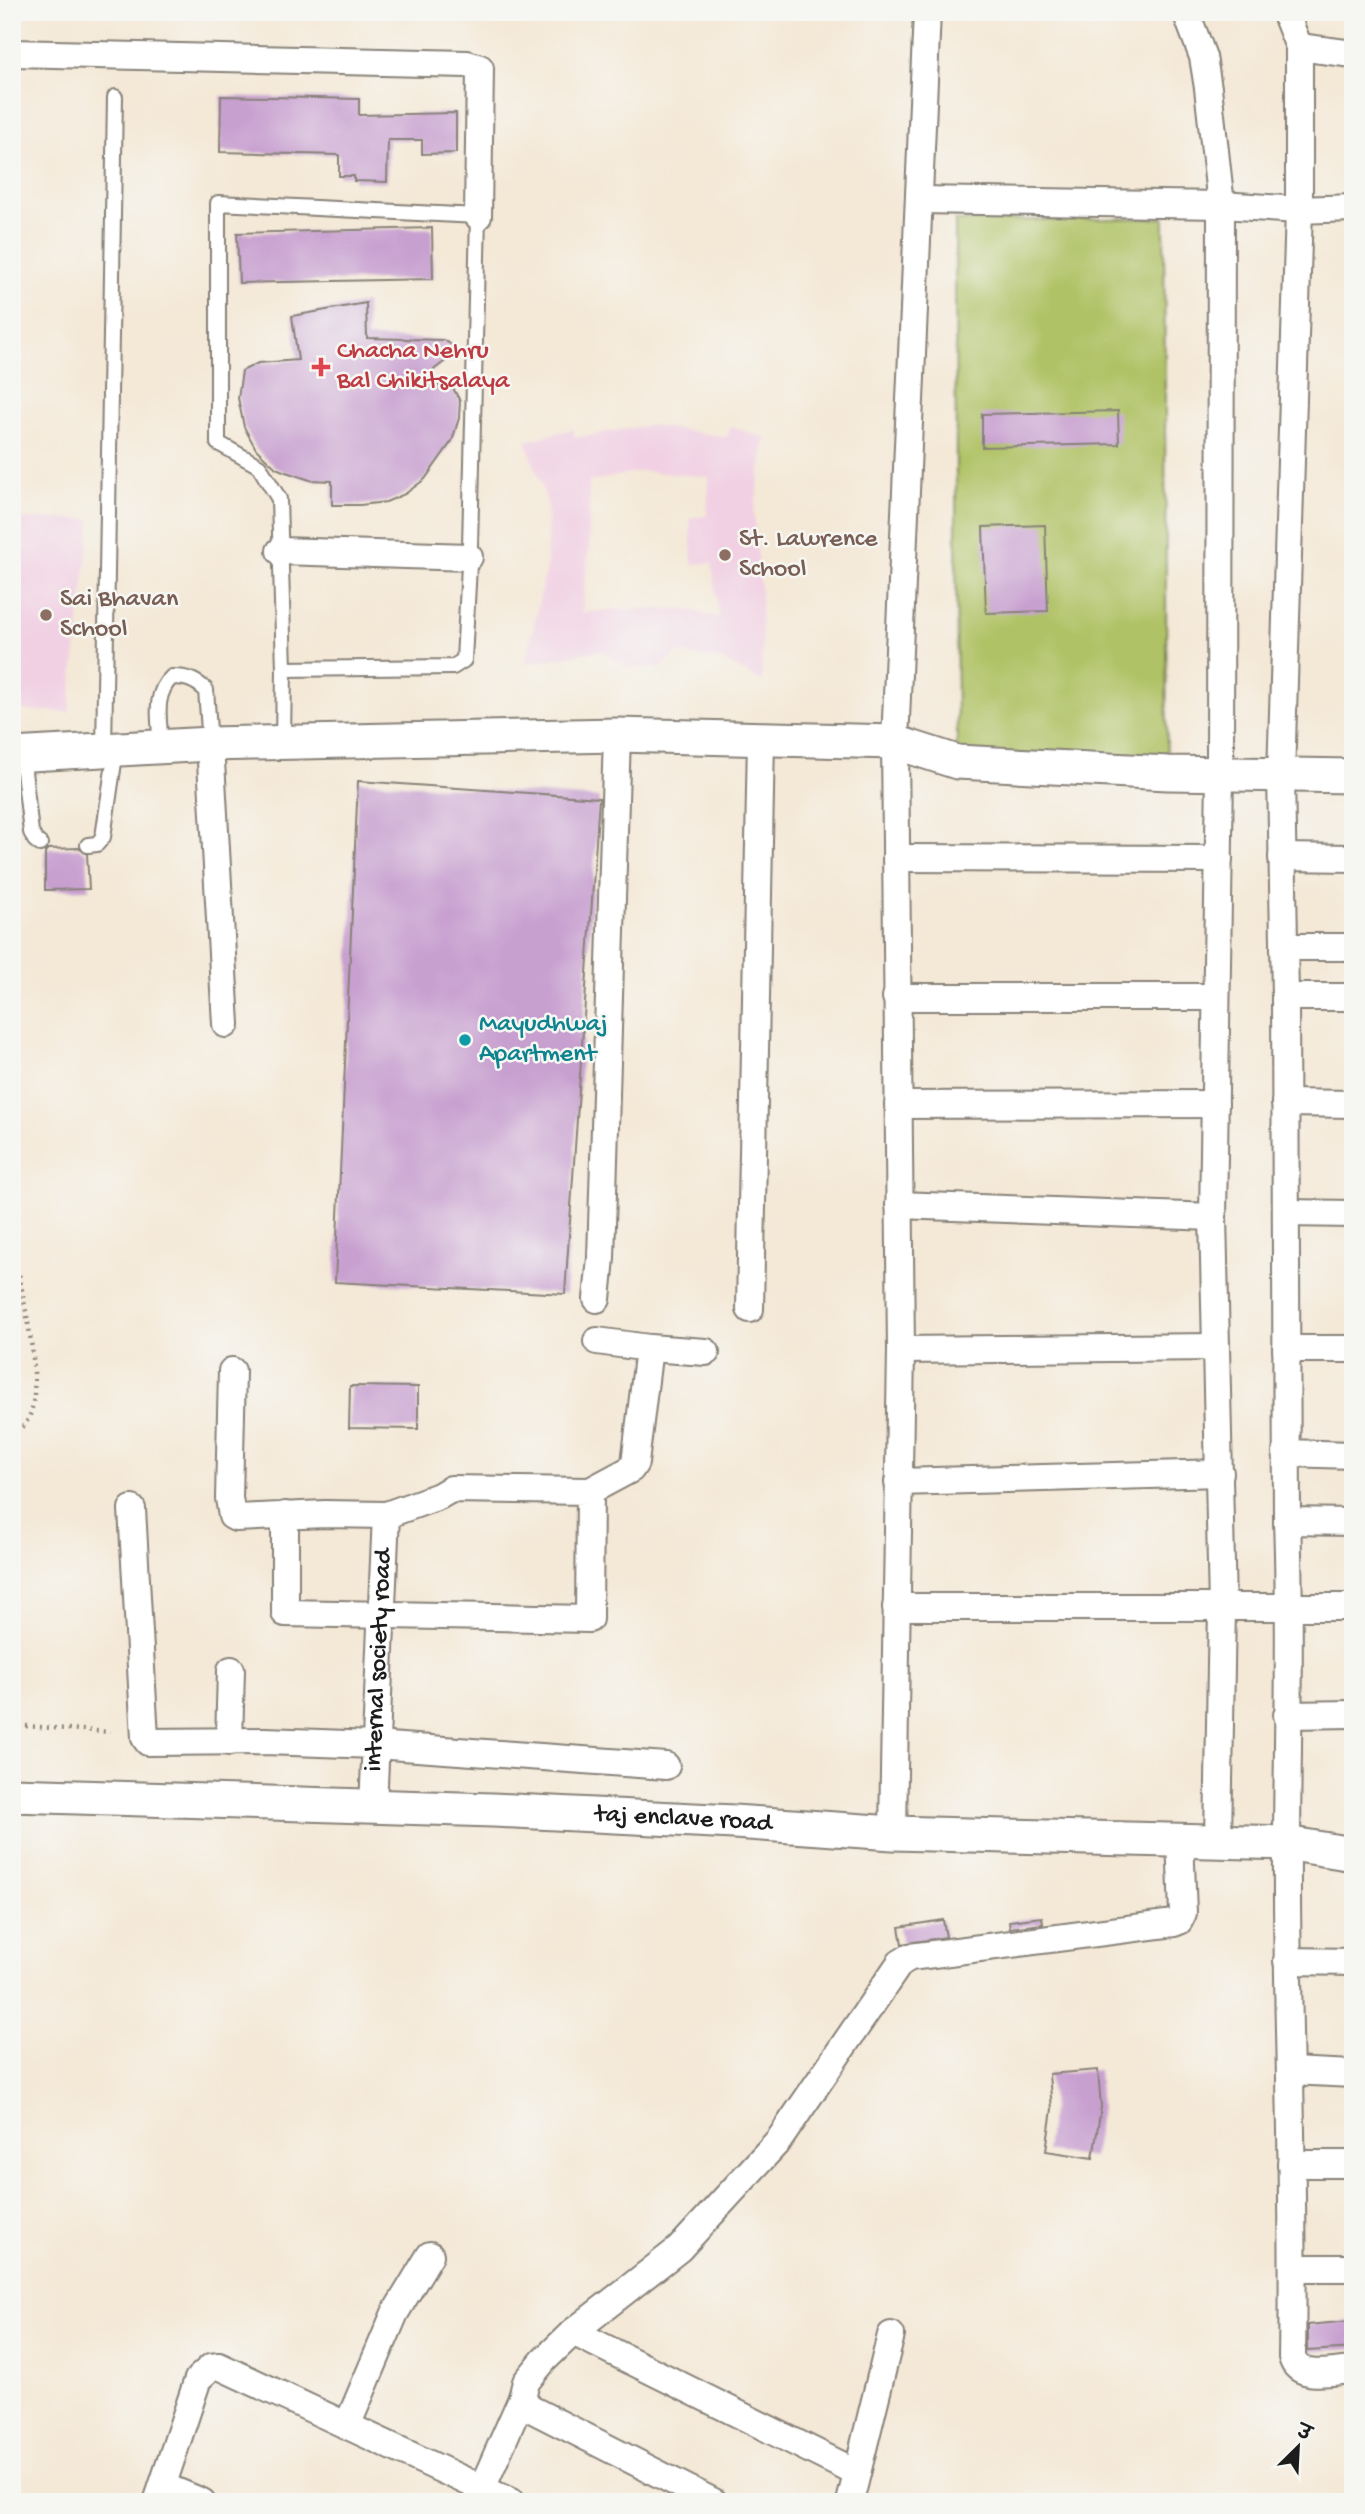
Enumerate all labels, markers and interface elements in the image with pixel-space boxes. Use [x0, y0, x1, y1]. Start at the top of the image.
place label: Chacha Nehru Bal Chikitsalaya [336, 337, 511, 398]
marker: Chacha Nehru Bal Chikitsalaya [311, 357, 331, 377]
place label: St. Lawrence School [739, 525, 878, 586]
marker: St. Lawrence School [717, 547, 733, 563]
place label: Sai Bhavan School [60, 585, 179, 646]
marker: Sai Bhavan School [38, 607, 54, 623]
place label: Mayudhwaj Apartment [479, 1010, 608, 1071]
marker: Mayudhwaj Apartment [457, 1032, 473, 1048]
street label: internal society road [359, 1546, 400, 1772]
street label: taj enclave road [592, 1800, 775, 1840]
north arrow [1264, 2412, 1334, 2482]
text: उ [1291, 2421, 1316, 2449]

